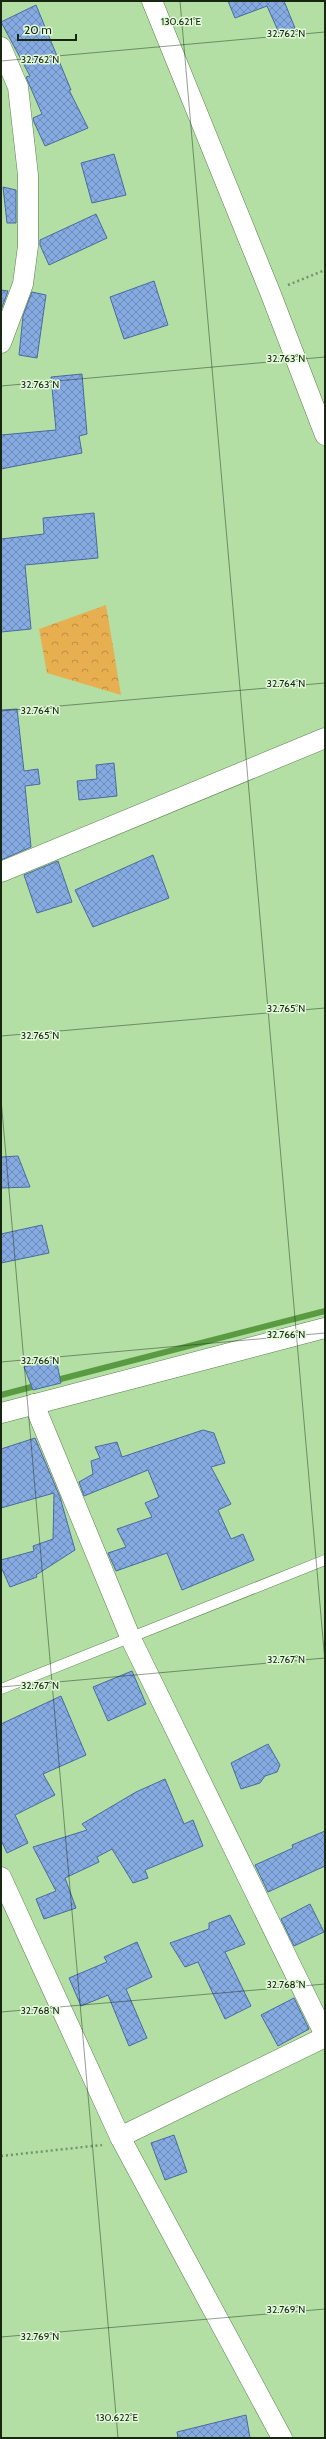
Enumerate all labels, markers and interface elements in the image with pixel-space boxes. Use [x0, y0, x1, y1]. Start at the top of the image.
text: 130.621°E [161, 15, 202, 28]
scale bar [18, 16, 76, 42]
text: 20 m [24, 22, 52, 37]
text: 32.762°N [267, 27, 305, 40]
text: 32.762°N [21, 53, 59, 66]
text: 32.763°N [267, 352, 305, 365]
text: 32.763°N [21, 378, 59, 391]
text: 32.764°N [267, 677, 305, 690]
text: 32.764°N [21, 704, 59, 717]
text: 32.765°N [267, 1002, 305, 1015]
text: 32.765°N [21, 1029, 59, 1042]
text: 32.766°N [267, 1328, 305, 1341]
text: 32.766°N [21, 1354, 59, 1367]
text: 32.767°N [267, 1653, 305, 1666]
text: 32.767°N [21, 1679, 59, 1692]
text: 32.768°N [266, 1978, 306, 1991]
text: 32.768°N [20, 2004, 60, 2017]
text: 32.769°N [267, 2303, 305, 2316]
text: 32.769°N [21, 2330, 59, 2343]
text: 130.622°E [96, 2411, 139, 2424]

